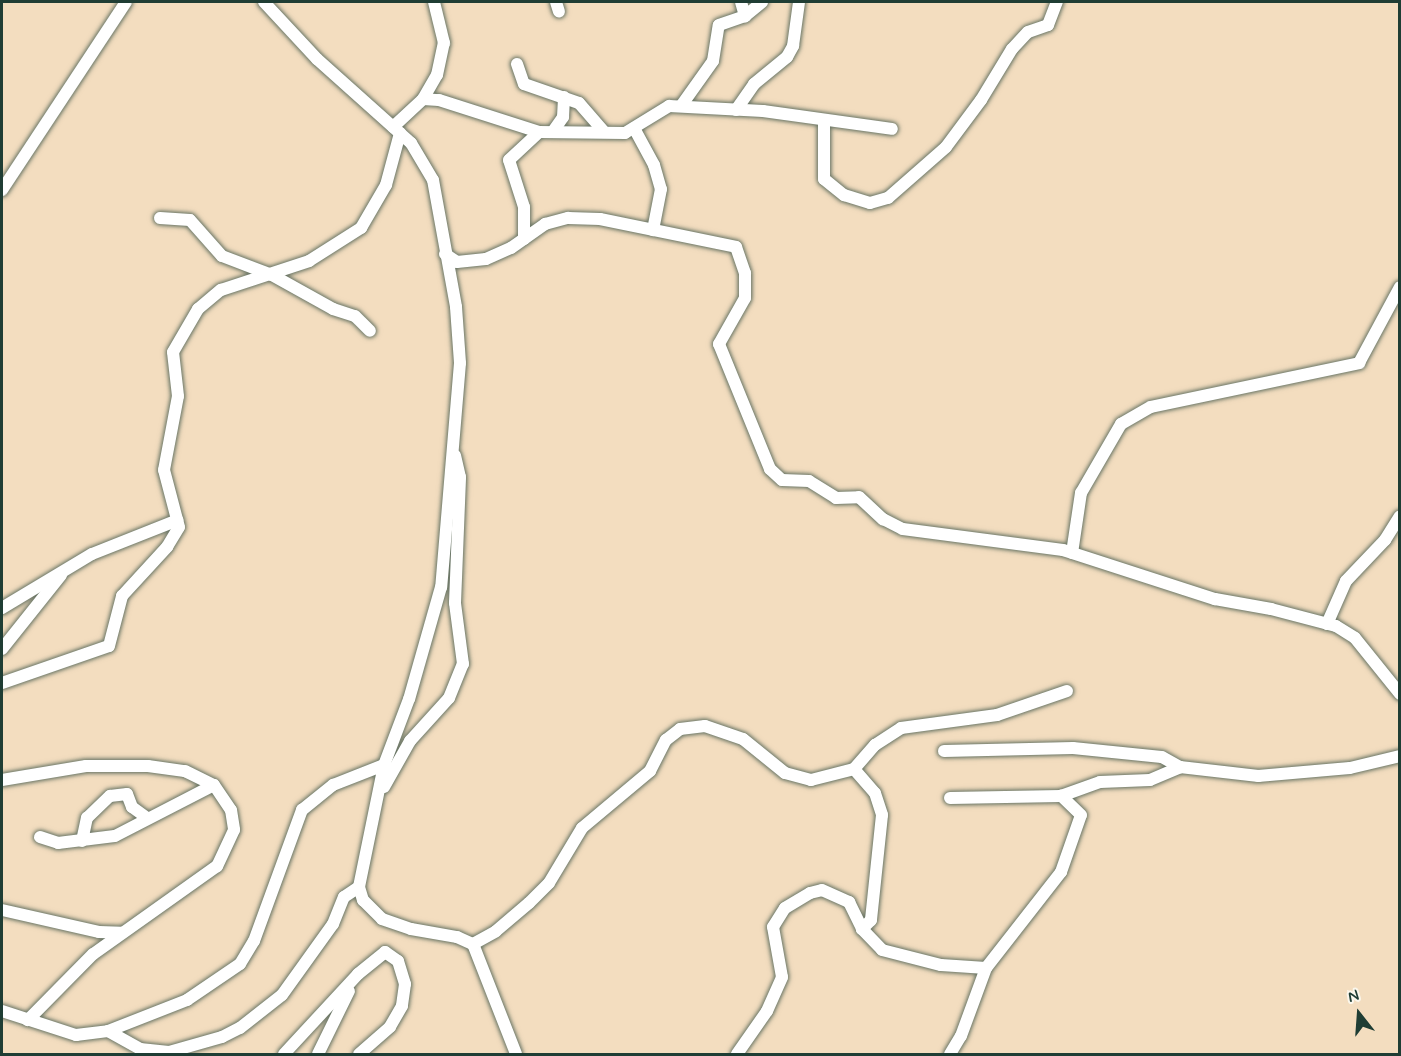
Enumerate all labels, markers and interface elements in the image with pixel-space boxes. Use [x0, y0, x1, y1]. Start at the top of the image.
north arrow [1329, 984, 1389, 1044]
text: N [1345, 985, 1362, 1008]

